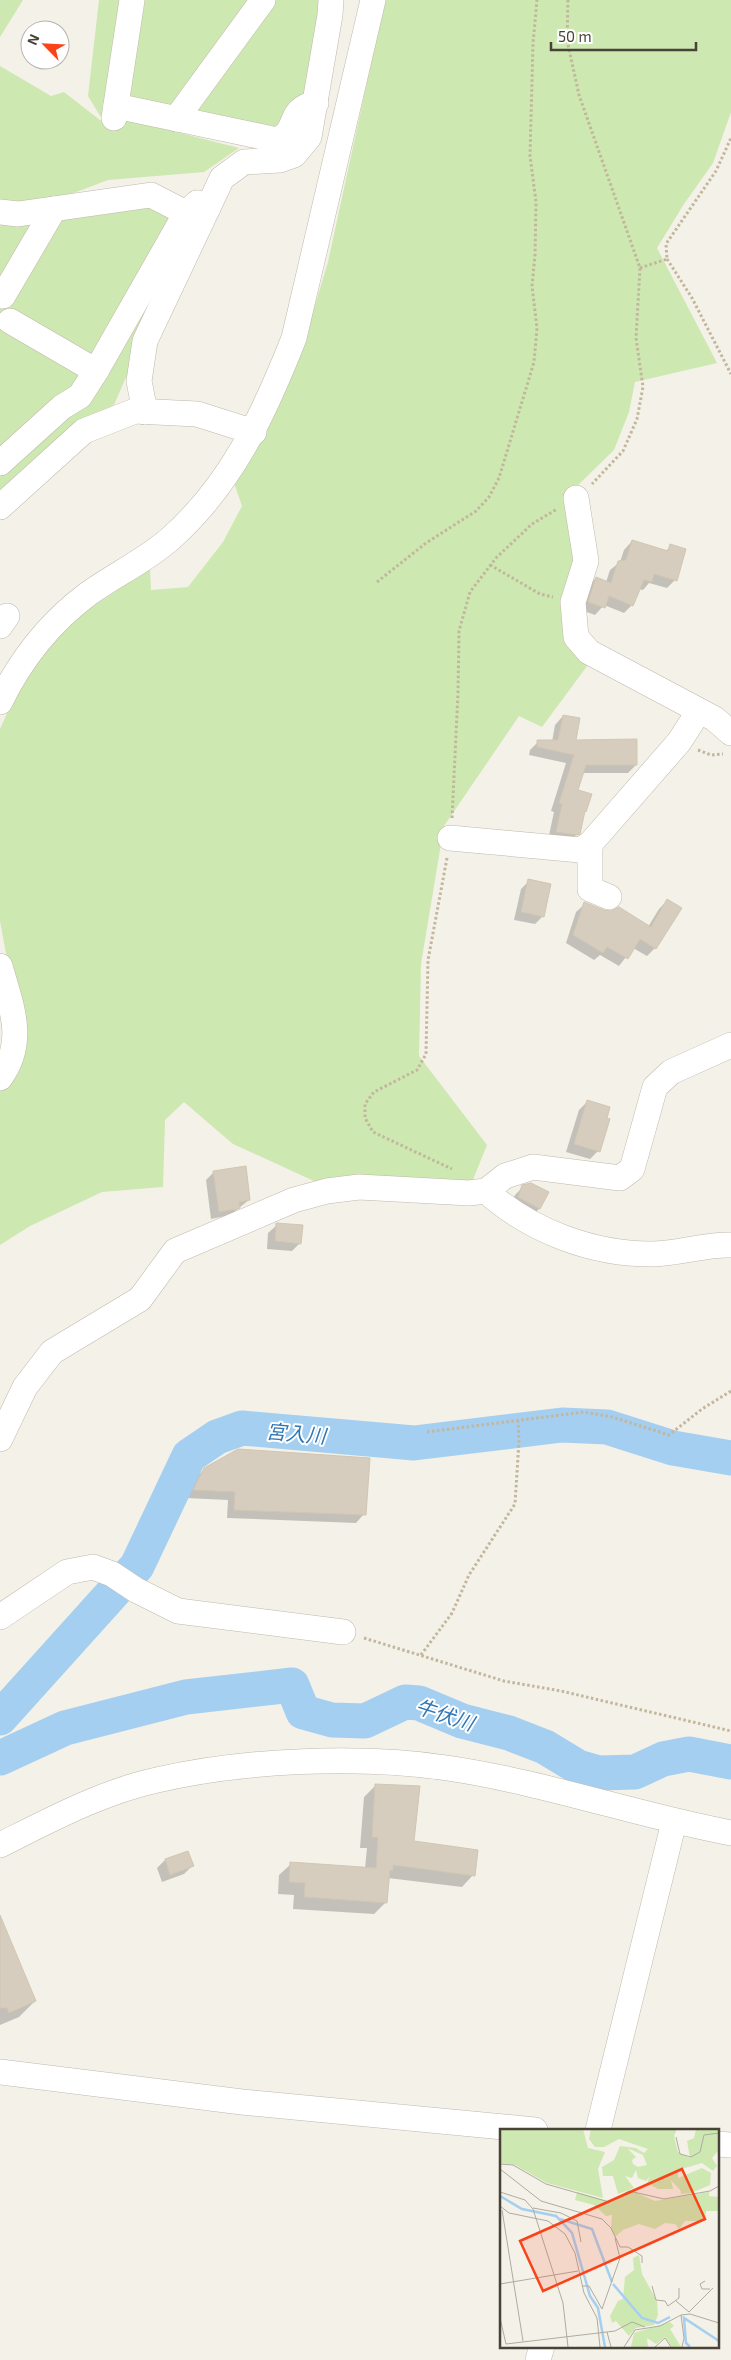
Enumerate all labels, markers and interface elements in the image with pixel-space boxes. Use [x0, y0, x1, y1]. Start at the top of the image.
north arrow [20, 20, 70, 70]
scale bar [551, 20, 696, 52]
text: 50 m [558, 27, 592, 45]
text: N [23, 31, 42, 48]
water label: 宮入川 [265, 1418, 329, 1448]
water label: 牛伏川 [413, 1693, 479, 1735]
inset map [500, 2129, 718, 2348]

